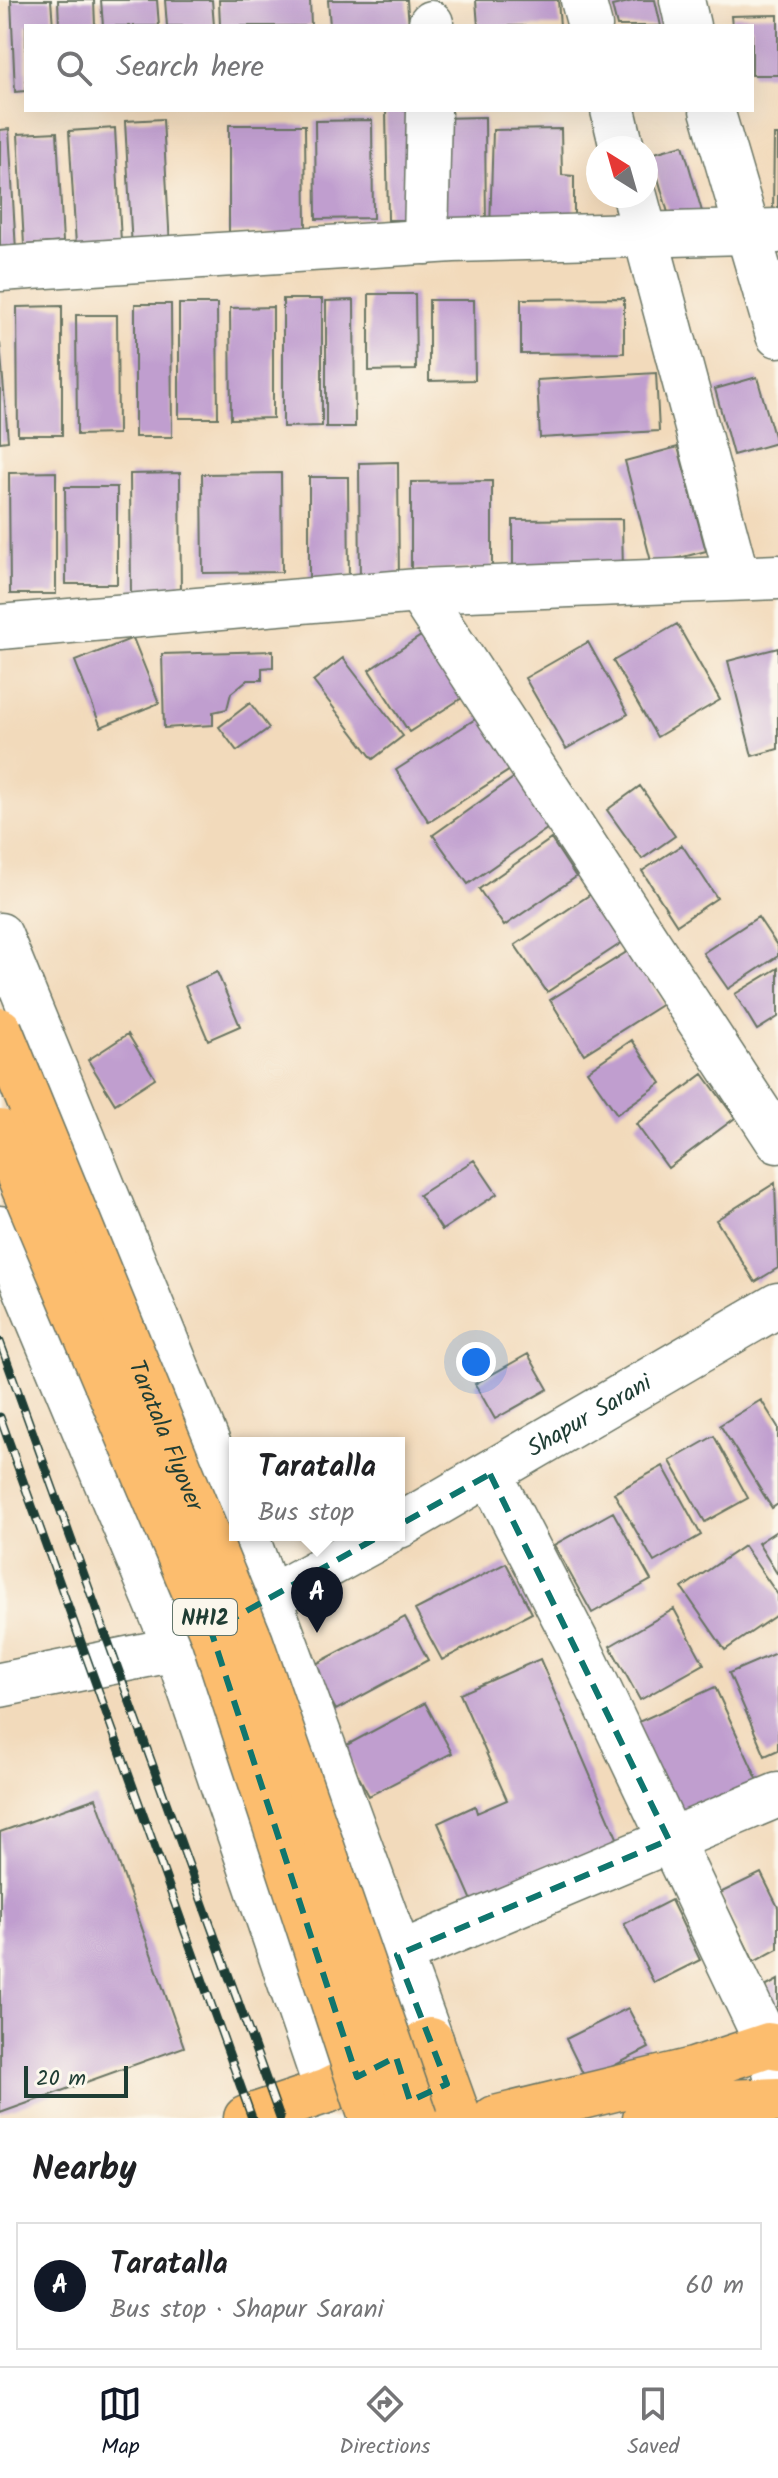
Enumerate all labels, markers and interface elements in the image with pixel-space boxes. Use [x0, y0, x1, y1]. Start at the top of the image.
search box [24, 24, 754, 112]
text: Search here [116, 44, 264, 92]
icon: search [52, 46, 96, 90]
north arrow [586, 136, 658, 208]
your location [456, 1342, 496, 1382]
street label: Taratala Flyover [116, 1354, 214, 1519]
street label: Shapur Sarani [520, 1364, 661, 1468]
popup [229, 1437, 405, 1541]
text: Taratalla [258, 1444, 376, 1492]
text: Bus stop [258, 1492, 354, 1534]
pin: A [291, 1567, 343, 1633]
road number: NH12 [173, 1599, 237, 1635]
scale bar [24, 2062, 128, 2098]
text: 20 m [36, 2062, 86, 2097]
text: Nearby [32, 2143, 137, 2197]
text: Taratalla [110, 2241, 228, 2289]
text: A [52, 2265, 68, 2307]
text: 60 m [685, 2265, 744, 2307]
text: Bus stop · Shapur Sarani [110, 2289, 384, 2331]
tab: Map [98, 2382, 142, 2465]
tab: Directions [339, 2382, 431, 2465]
tab: Saved [627, 2382, 680, 2465]

